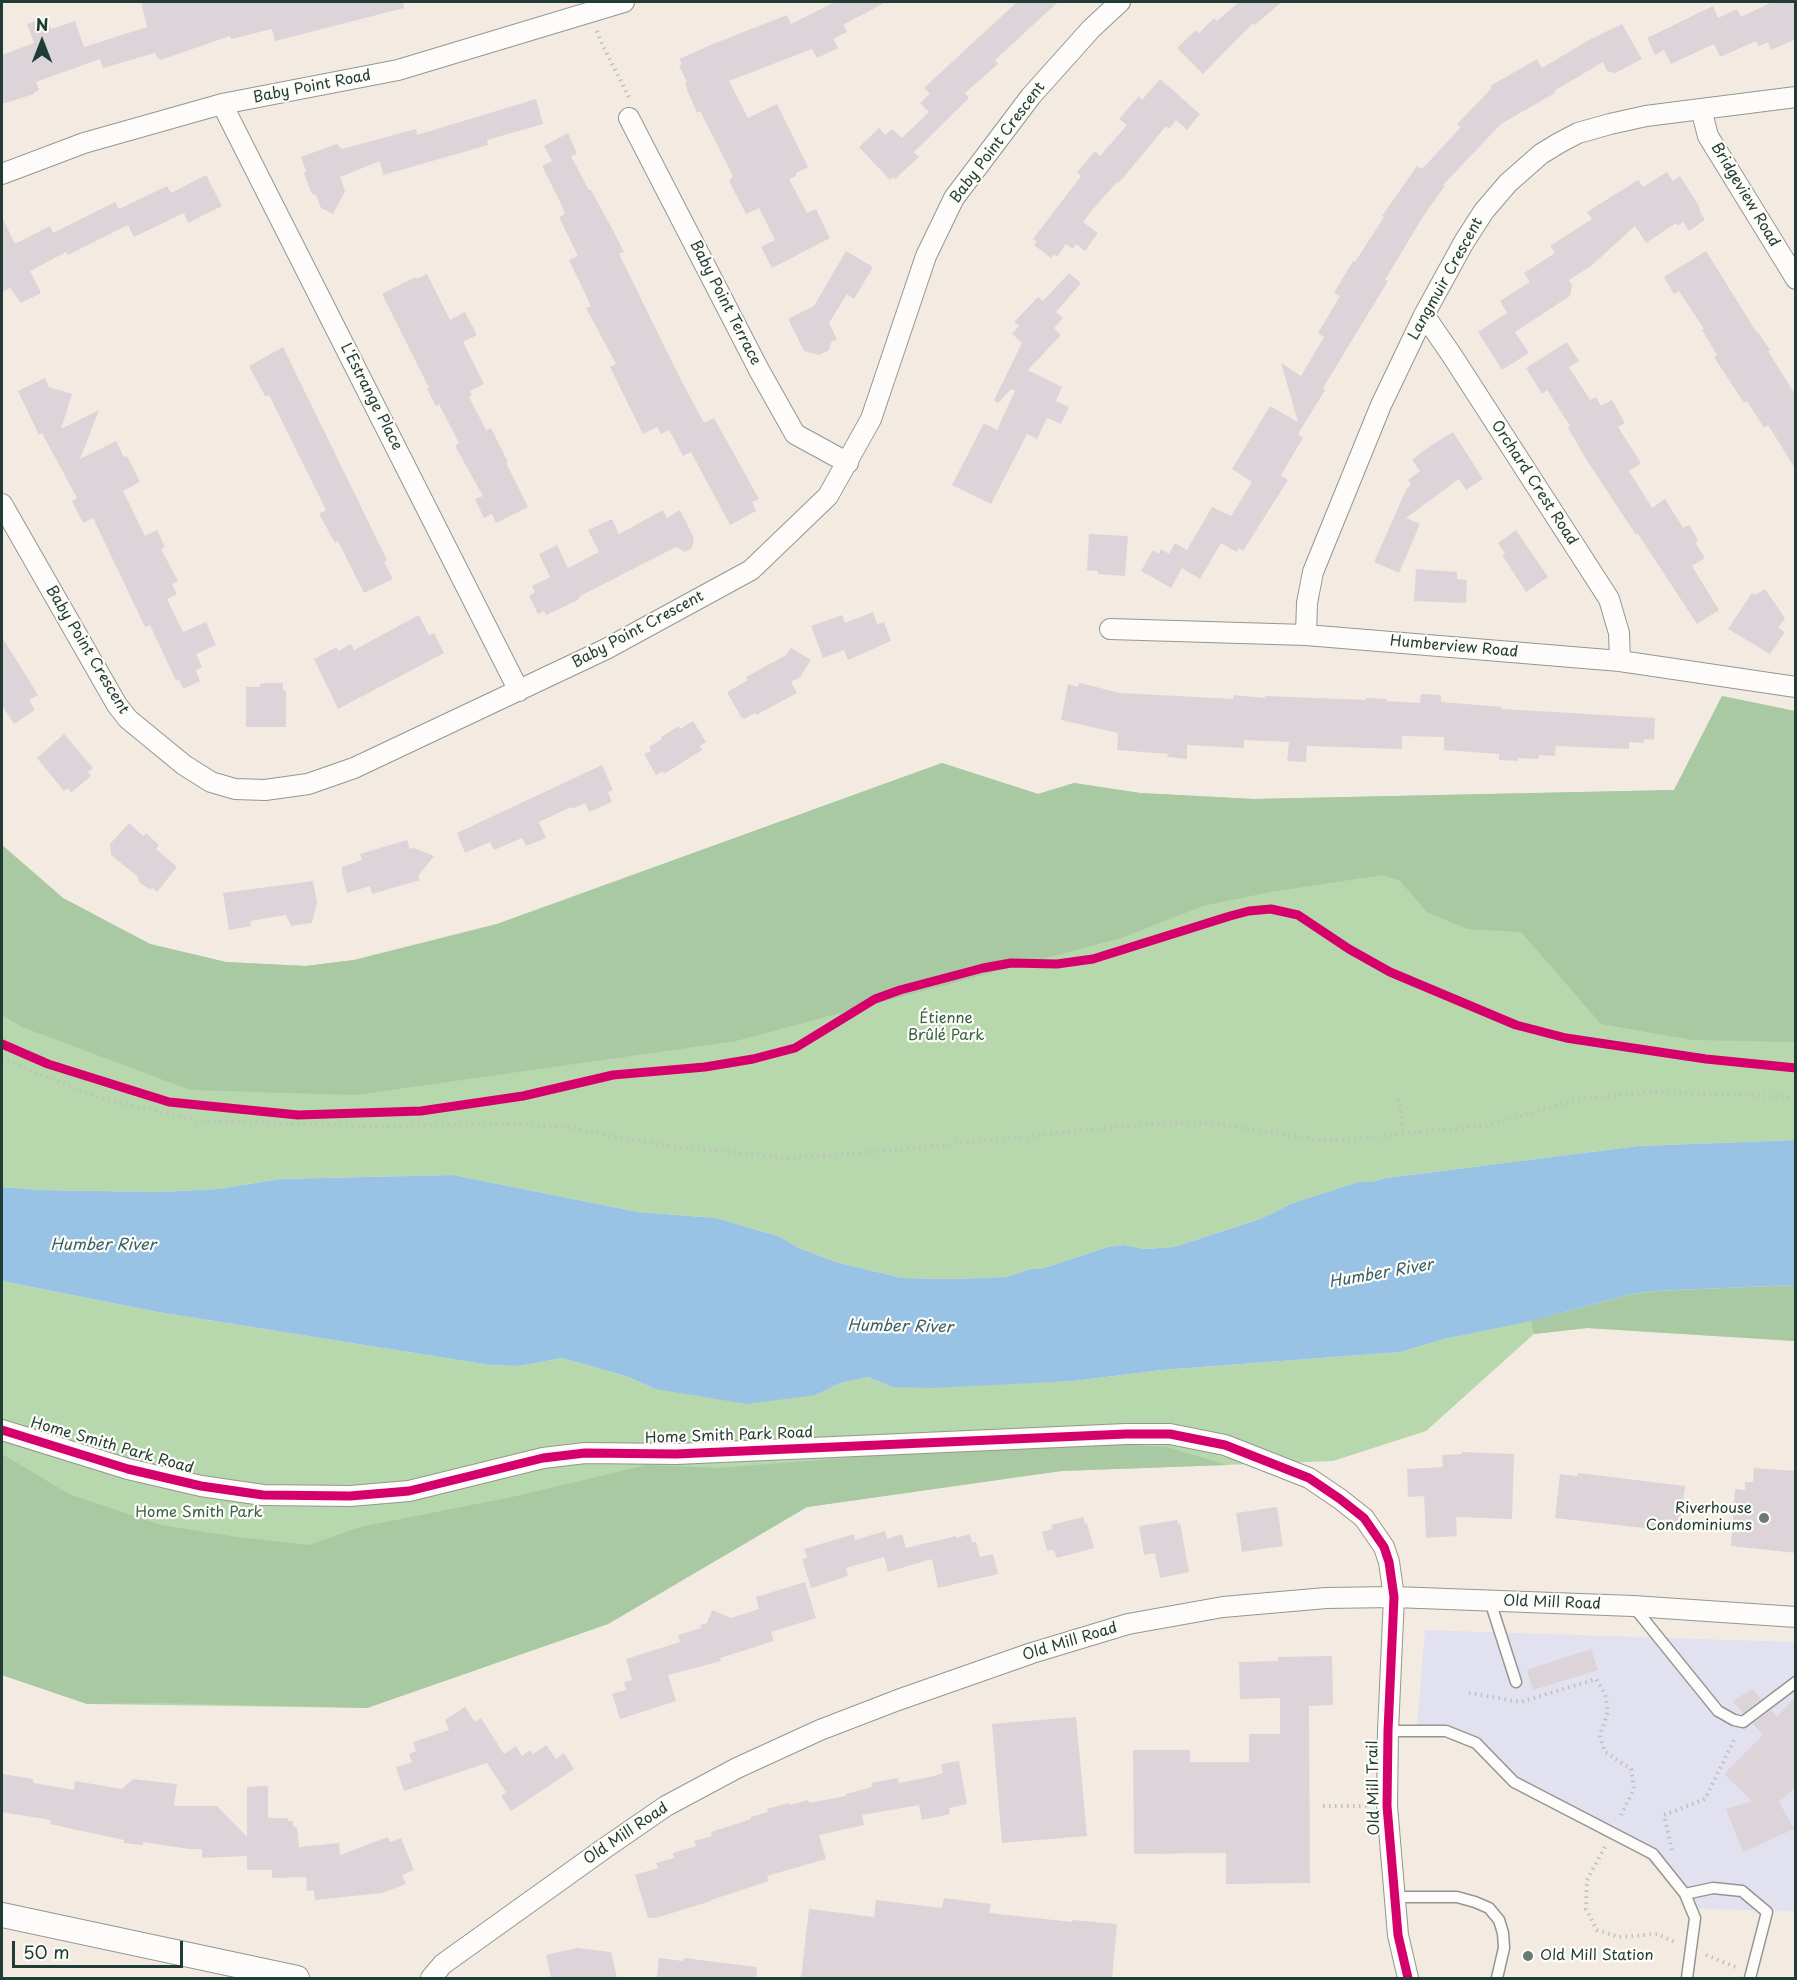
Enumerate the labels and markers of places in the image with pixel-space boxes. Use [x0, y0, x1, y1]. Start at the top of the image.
place label: Riverhouse Condominiums [1646, 1500, 1752, 1535]
marker: Riverhouse Condominiums [1757, 1511, 1771, 1525]
place label: Old Mill Station [1540, 1947, 1654, 1965]
marker: Old Mill Station [1521, 1949, 1535, 1963]

